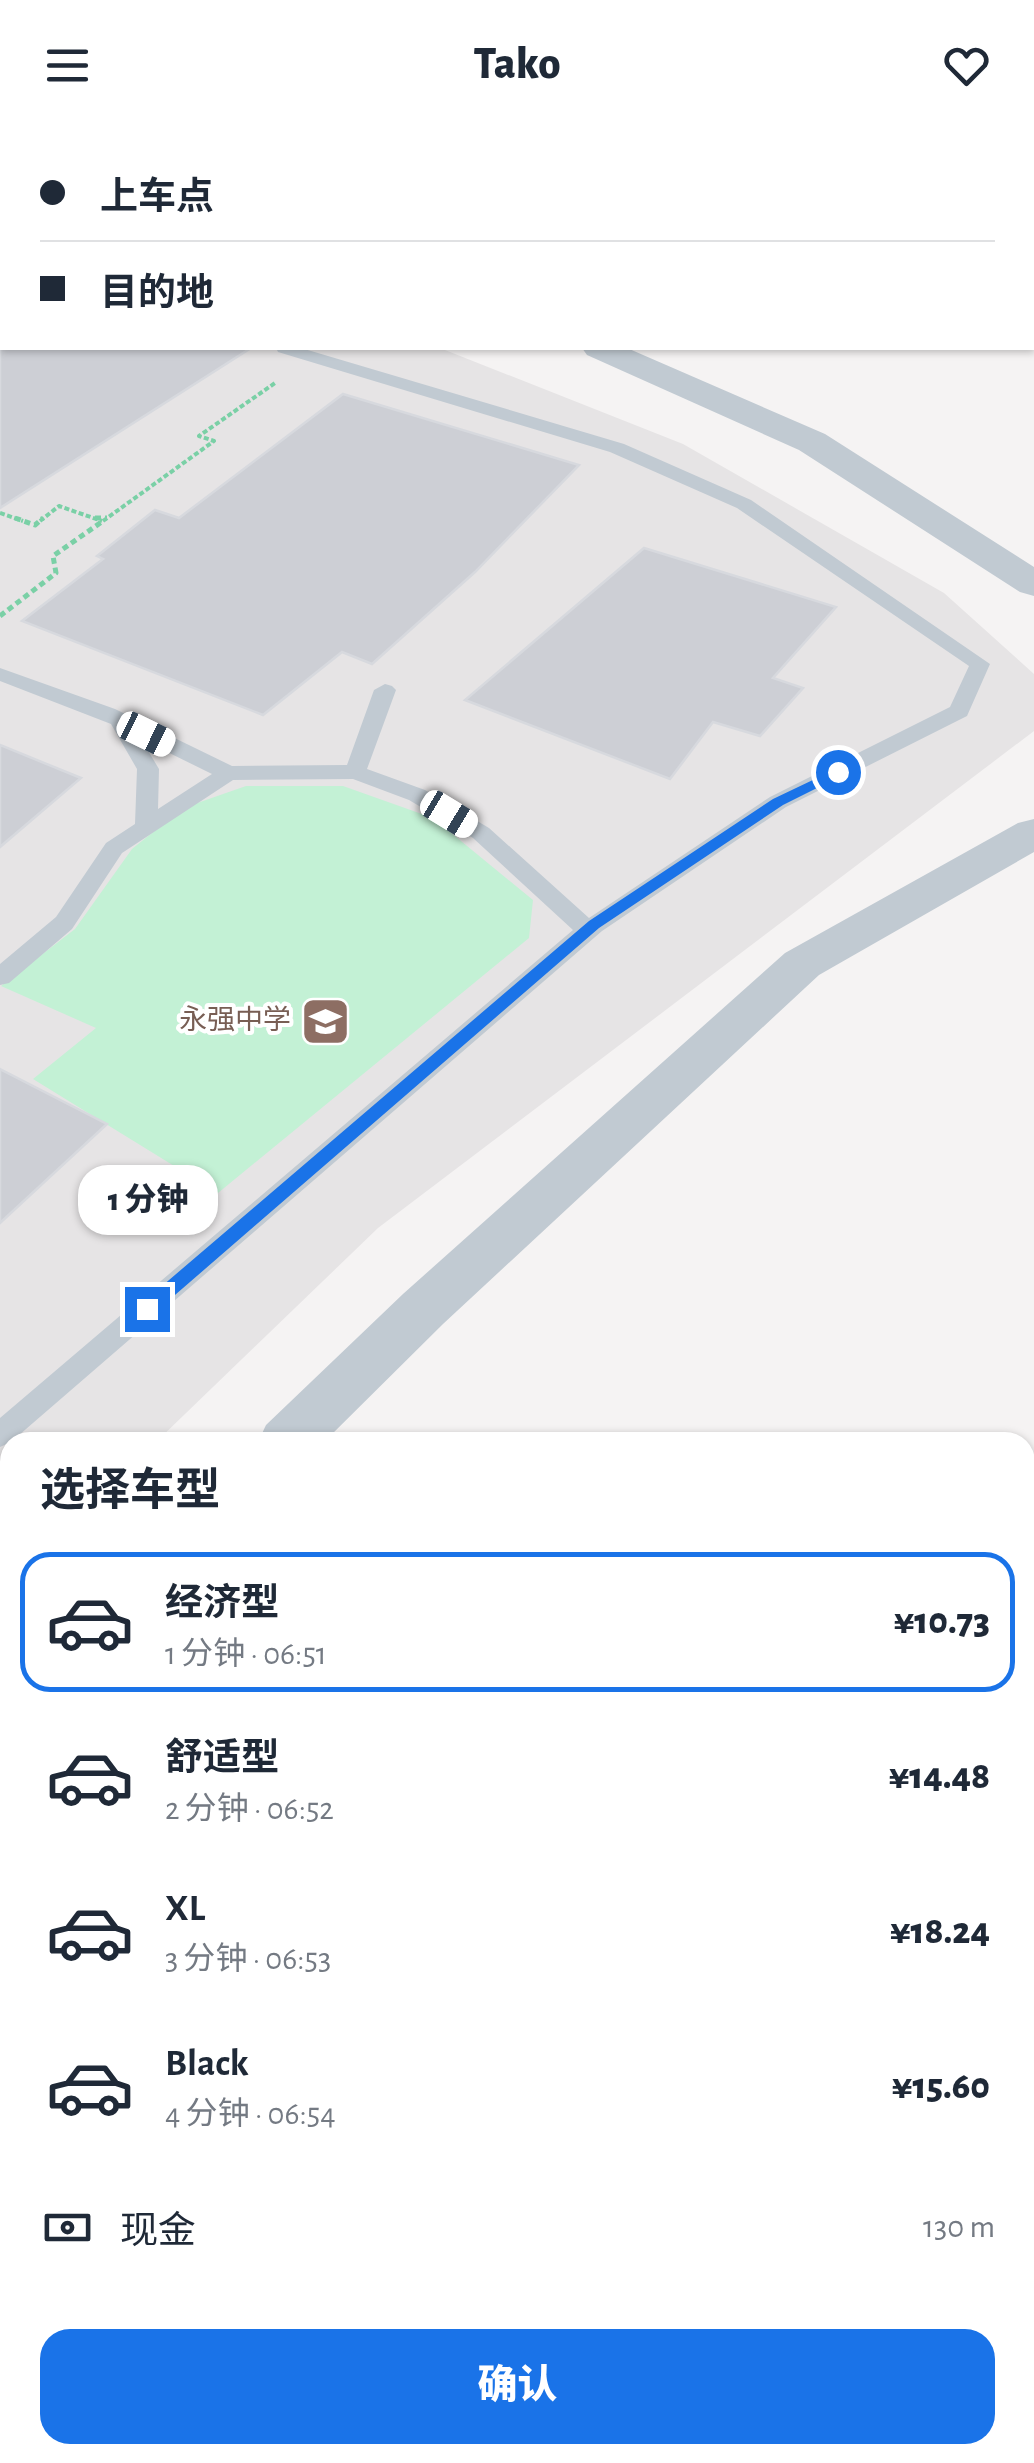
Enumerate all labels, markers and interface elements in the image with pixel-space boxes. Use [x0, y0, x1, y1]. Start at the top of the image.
icon: menu [40, 38, 95, 93]
icon: heart [939, 38, 994, 93]
text: Tako [474, 42, 560, 87]
text: 上车点 [100, 179, 214, 217]
text: 目的地 [100, 275, 214, 313]
car [112, 707, 180, 761]
route start [816, 750, 861, 795]
car [416, 786, 482, 842]
school or university icon: 永强中学 [300, 995, 352, 1047]
place label: 永强中学 [179, 1005, 291, 1035]
callout: 1 分钟 [77, 1164, 217, 1234]
text: 1 分钟 [108, 1184, 188, 1216]
route end [125, 1287, 170, 1332]
text: 选择车型 [40, 1469, 220, 1514]
icon: car [45, 1577, 135, 1667]
text: 经济型 [165, 1585, 279, 1623]
text: ¥10.73 [893, 1603, 990, 1641]
text: 1 分钟 · 06:51 [165, 1638, 327, 1670]
icon: car [45, 1732, 135, 1822]
text: 舒适型 [165, 1740, 279, 1778]
text: ¥14.48 [888, 1758, 990, 1796]
text: 2 分钟 · 06:52 [165, 1793, 334, 1825]
icon: car [45, 1887, 135, 1977]
text: XL [165, 1890, 205, 1928]
text: ¥18.24 [890, 1913, 990, 1951]
text: 3 分钟 · 06:53 [165, 1943, 331, 1975]
icon: car [45, 2042, 135, 2132]
text: Black [165, 2045, 249, 2083]
text: ¥15.60 [892, 2068, 990, 2106]
text: 4 分钟 · 06:54 [165, 2098, 336, 2130]
icon: cash [40, 2200, 95, 2255]
text: 130 m [923, 2211, 995, 2243]
text: 现金 [120, 2213, 196, 2251]
button: 确认 [40, 2329, 995, 2444]

